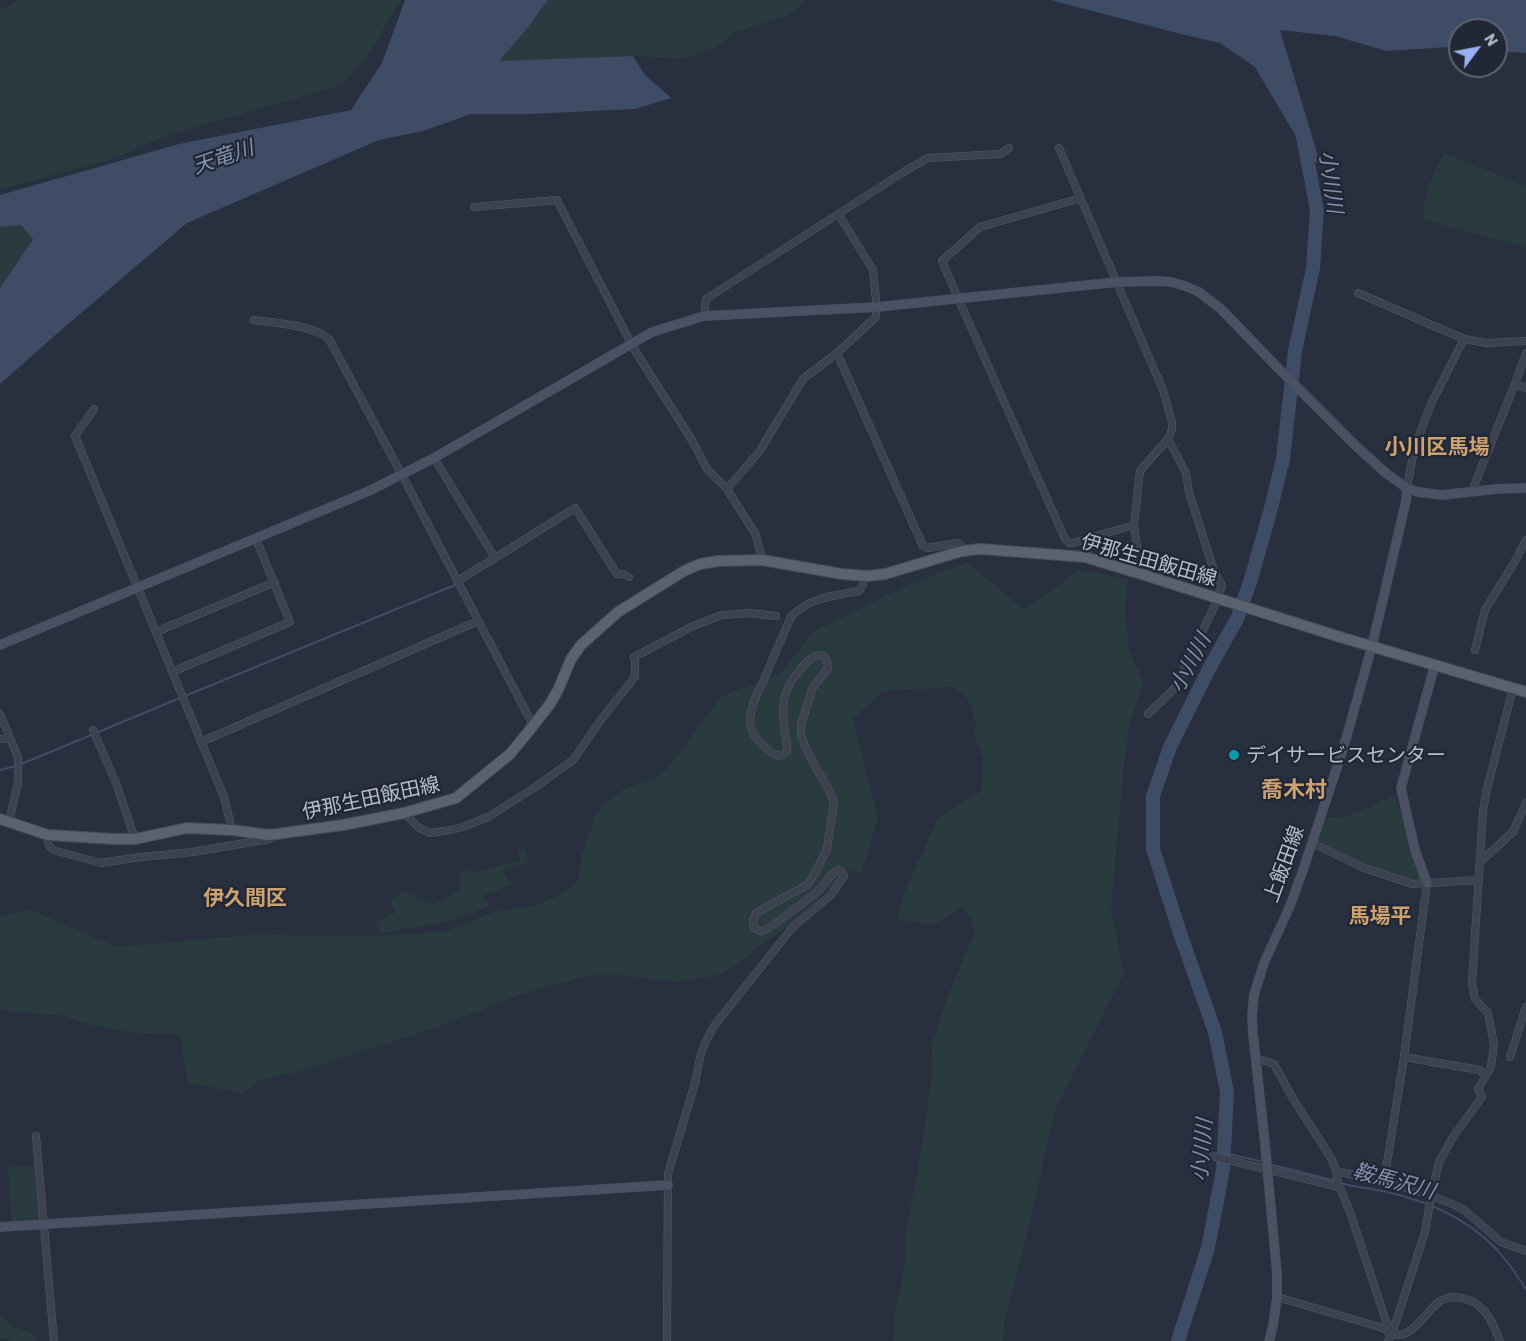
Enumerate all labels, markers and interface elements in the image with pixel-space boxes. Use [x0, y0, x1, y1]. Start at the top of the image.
north arrow [1448, 18, 1508, 78]
text: N [1481, 30, 1503, 49]
water label: 天竜川 [189, 135, 257, 179]
water label: 小川川 [1314, 149, 1348, 215]
district label: 小川区馬場 [1385, 434, 1489, 460]
street label: 伊那生田飯田線 [1078, 529, 1220, 591]
water label: 小川川 [1164, 629, 1216, 697]
place label: デイサービスセンター [1246, 743, 1446, 767]
marker: デイサービスセンター [1227, 748, 1241, 762]
street label: 伊那生田飯田線 [300, 772, 442, 824]
district label: 喬木村 [1261, 777, 1327, 803]
street label: 上飯田線 [1259, 822, 1309, 906]
district label: 伊久間区 [203, 885, 287, 911]
district label: 馬場平 [1349, 903, 1411, 929]
water label: 小川川 [1187, 1118, 1217, 1182]
water label: 鞍馬沢川 [1350, 1158, 1438, 1204]

